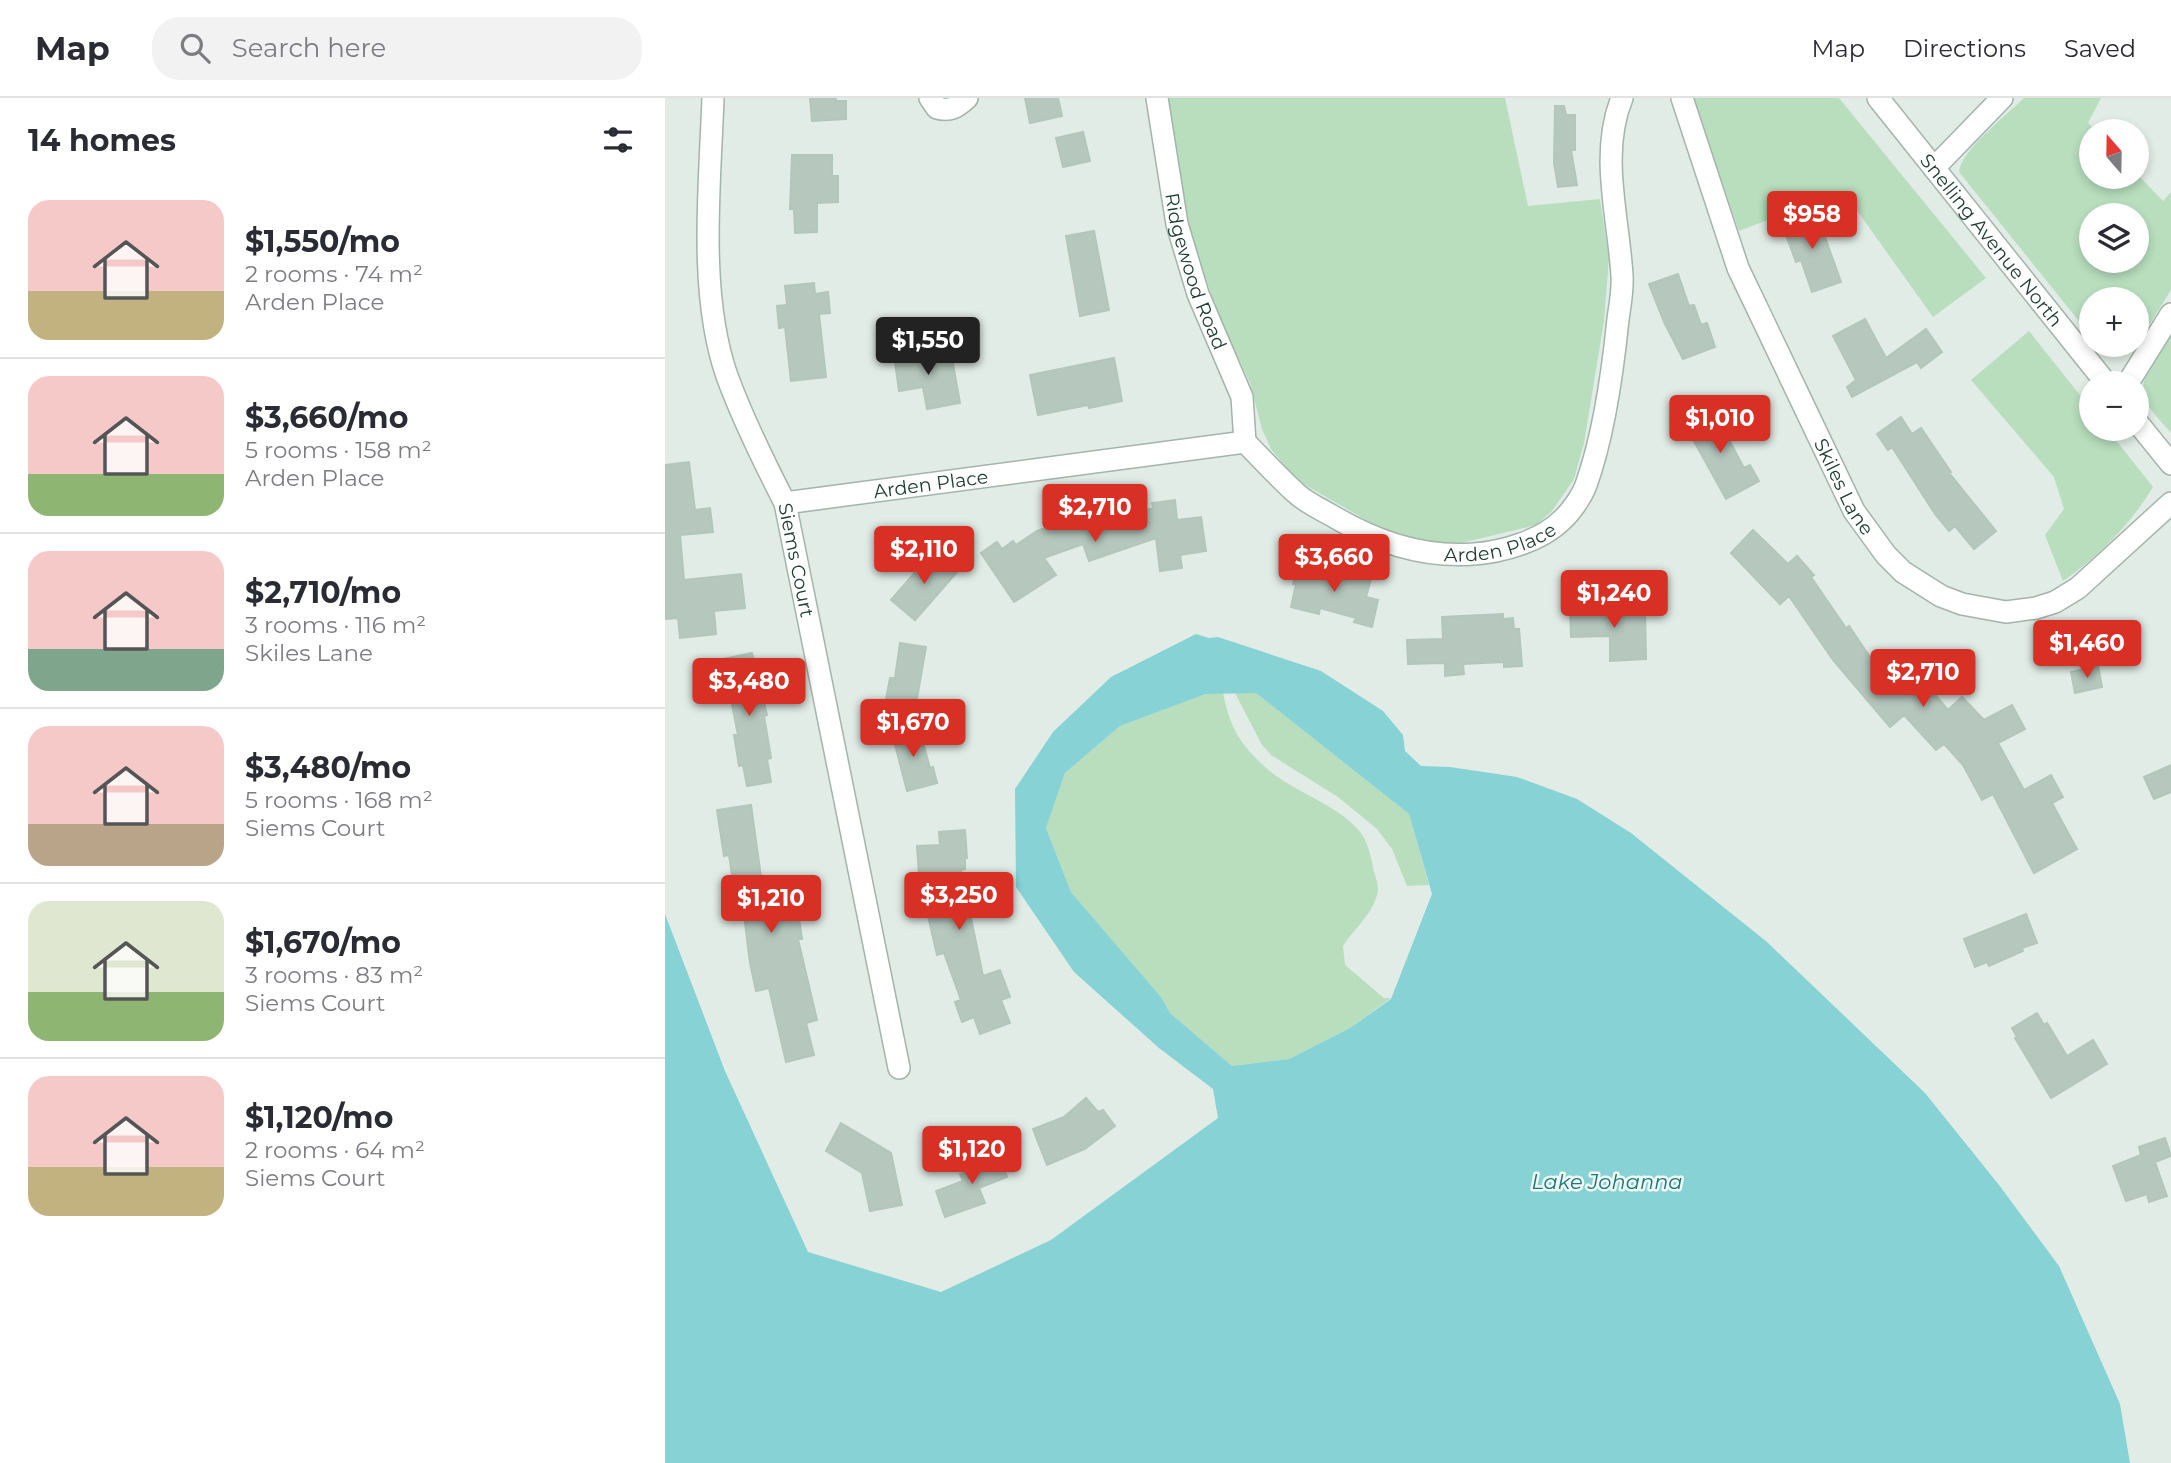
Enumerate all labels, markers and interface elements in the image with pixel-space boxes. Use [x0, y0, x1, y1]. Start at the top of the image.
search box [152, 17, 642, 80]
text: Map [35, 28, 110, 68]
icon: search [176, 29, 214, 67]
text: Search here [232, 32, 386, 64]
text: Map [1812, 34, 1865, 63]
text: Directions [1903, 34, 2026, 63]
text: Saved [2064, 34, 2136, 63]
north arrow [2079, 119, 2149, 189]
map controls [2079, 119, 2149, 441]
icon: filters [599, 121, 637, 159]
text: 14 homes [28, 122, 176, 159]
street label: Snelling Avenue North [1916, 149, 2068, 331]
street label: Ridgewood Road [1161, 191, 1232, 353]
pin: $958 [1771, 192, 1853, 251]
text: $958 [1783, 200, 1841, 228]
button: layers [2079, 203, 2149, 273]
text: $1,550/mo [245, 223, 400, 260]
icon: home [84, 228, 168, 312]
text: 2 rooms · 74 m² [245, 260, 423, 288]
button: + [2079, 287, 2149, 357]
text: Arden Place [245, 288, 384, 316]
pin: $1,550 [871, 317, 985, 377]
text: $1,550 [892, 326, 964, 354]
button: − [2079, 371, 2149, 441]
pin: $1,010 [1663, 396, 1777, 455]
text: $3,660/mo [245, 399, 408, 436]
icon: home [84, 404, 168, 488]
text: $1,010 [1685, 404, 1755, 432]
street label: Skiles Lane [1810, 435, 1879, 539]
text: 5 rooms · 158 m² [245, 436, 432, 464]
text: Arden Place [245, 464, 384, 492]
street label: Arden Place [872, 465, 989, 503]
pin: $2,710 [1038, 484, 1152, 544]
text: $2,710 [1058, 493, 1132, 521]
street label: Siems Court [774, 501, 819, 620]
street label: Arden Place [1444, 518, 1560, 566]
pin: $2,110 [867, 526, 981, 586]
pin: $3,660 [1277, 534, 1391, 594]
text: $2,110 [890, 535, 958, 563]
text: $3,660 [1295, 543, 1373, 571]
pin: $1,240 [1557, 570, 1671, 630]
text: $2,710/mo [245, 574, 401, 611]
icon: home [84, 579, 168, 663]
text: $1,240 [1577, 579, 1651, 607]
text: 3 rooms · 116 m² [245, 611, 426, 639]
pin: $1,460 [2030, 620, 2144, 680]
text: $1,460 [2049, 629, 2125, 657]
text: Skiles Lane [245, 639, 373, 667]
pin: $2,710 [1866, 650, 1980, 709]
pin: $3,480 [692, 658, 806, 718]
text: $2,710 [1886, 658, 1960, 686]
text: $3,480 [708, 667, 790, 695]
pin: $1,670 [856, 700, 970, 759]
text: $1,670 [876, 708, 950, 736]
text: $3,480/mo [245, 749, 411, 786]
icon: home [84, 754, 168, 838]
text: 5 rooms · 168 m² [245, 786, 433, 814]
text: Siems Court [245, 814, 385, 842]
pin: $3,250 [902, 872, 1016, 932]
pin: $1,210 [714, 876, 828, 935]
text: $3,250 [920, 881, 998, 909]
text: $1,210 [737, 884, 805, 912]
text: $1,670/mo [245, 924, 401, 961]
icon: home [84, 929, 168, 1013]
text: 3 rooms · 83 m² [245, 961, 423, 989]
text: Siems Court [245, 989, 385, 1017]
text: $1,120/mo [245, 1099, 393, 1136]
icon: home [84, 1104, 168, 1188]
pin: $1,120 [915, 1126, 1029, 1186]
text: $1,120 [938, 1135, 1006, 1163]
text: 2 rooms · 64 m² [245, 1136, 425, 1164]
text: Siems Court [245, 1164, 385, 1192]
water label: Lake Johanna [1531, 1169, 1683, 1194]

